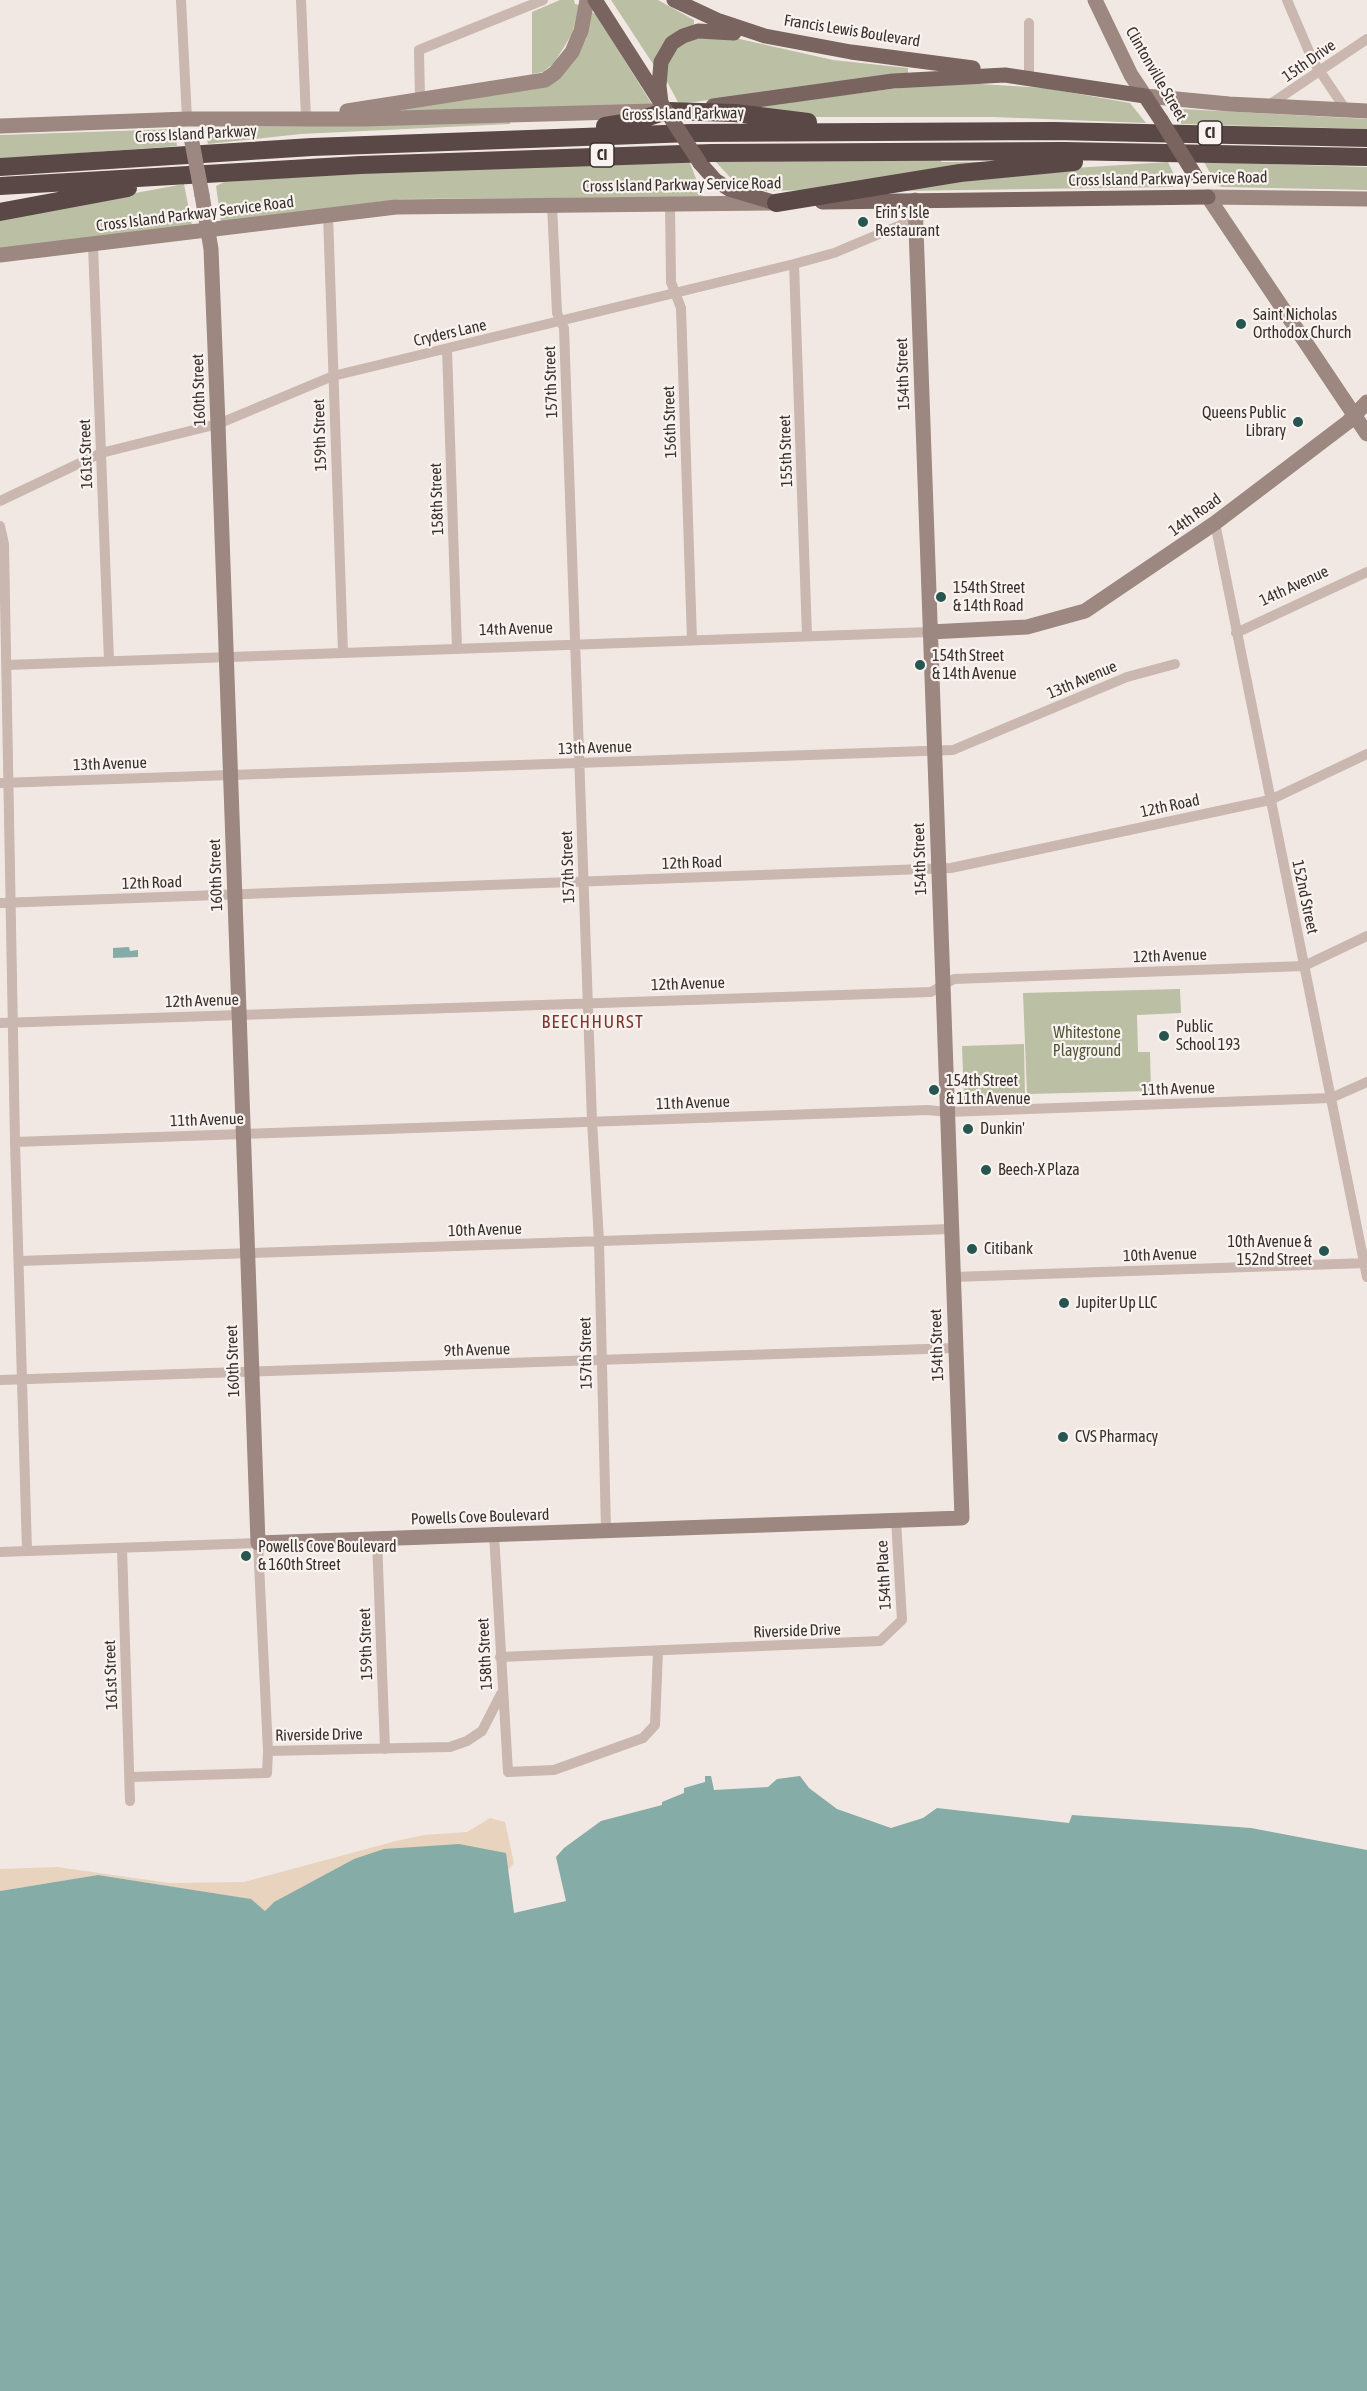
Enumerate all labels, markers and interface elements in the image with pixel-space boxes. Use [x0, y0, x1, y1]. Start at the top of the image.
street label: Francis Lewis Boulevard [782, 11, 922, 51]
street label: Clintonville Street [1121, 23, 1191, 125]
street label: 15th Drive [1279, 36, 1339, 86]
street label: Cross Island Parkway [622, 103, 744, 125]
street label: Cross Island Parkway [135, 121, 257, 147]
road number: CI [1198, 121, 1222, 145]
road number: CI [590, 143, 614, 167]
street label: Cross Island Parkway Service Road [1068, 168, 1268, 190]
street label: Cross Island Parkway Service Road [582, 174, 782, 196]
street label: Cross Island Parkway Service Road [95, 192, 295, 236]
place label: Erin’s Isle Restaurant [875, 203, 940, 241]
marker: Erin’s Isle Restaurant [856, 215, 870, 229]
place label: Saint Nicholas Orthodox Church [1253, 305, 1351, 343]
street label: Cryders Lane [412, 315, 488, 351]
marker: Saint Nicholas Orthodox Church [1234, 317, 1248, 331]
street label: 154th Street [892, 338, 914, 410]
street label: 157th Street [540, 346, 562, 418]
street label: 160th Street [188, 354, 210, 426]
street label: 156th Street [659, 386, 681, 458]
street label: 159th Street [309, 399, 331, 471]
place label: Queens Public Library [1202, 403, 1286, 441]
street label: 155th Street [775, 415, 797, 487]
marker: Queens Public Library [1291, 415, 1305, 429]
street label: 161st Street [75, 419, 97, 489]
street label: 158th Street [426, 463, 448, 535]
street label: 14th Road [1165, 490, 1225, 540]
street label: 14th Avenue [1256, 562, 1332, 610]
place label: 154th Street & 14th Road [953, 578, 1025, 616]
marker: 154th Street & 14th Road [934, 590, 948, 604]
street label: 14th Avenue [479, 618, 553, 640]
place label: 154th Street & 14th Avenue [932, 646, 1016, 684]
street label: 13th Avenue [1044, 657, 1120, 703]
marker: 154th Street & 14th Avenue [913, 658, 927, 672]
street label: 13th Avenue [558, 737, 632, 759]
street label: 13th Avenue [73, 753, 147, 775]
street label: 12th Road [1139, 790, 1201, 822]
street label: 154th Street [909, 823, 931, 895]
street label: 157th Street [557, 831, 579, 903]
street label: 160th Street [205, 839, 227, 911]
street label: 12th Road [662, 852, 722, 874]
street label: 152nd Street [1288, 858, 1322, 936]
street label: 12th Road [122, 872, 182, 894]
street label: 12th Avenue [1133, 945, 1207, 967]
street label: 12th Avenue [651, 973, 725, 995]
street label: 12th Avenue [165, 990, 239, 1012]
district label: BEECHHURST [542, 1011, 644, 1033]
place label: Public School 193 [1176, 1017, 1240, 1055]
park label: Whitestone Playground [1053, 1023, 1121, 1061]
marker: Public School 193 [1157, 1029, 1171, 1043]
place label: 154th Street & 11th Avenue [946, 1071, 1030, 1109]
street label: 11th Avenue [1141, 1078, 1215, 1100]
marker: 154th Street & 11th Avenue [927, 1083, 941, 1097]
street label: 11th Avenue [656, 1092, 730, 1114]
street label: 11th Avenue [170, 1109, 244, 1131]
place label: Dunkin' [980, 1119, 1025, 1139]
marker: Dunkin' [961, 1122, 975, 1136]
place label: Beech-X Plaza [998, 1160, 1080, 1180]
marker: Beech-X Plaza [979, 1163, 993, 1177]
street label: 10th Avenue [448, 1219, 522, 1241]
place label: 10th Avenue & 152nd Street [1228, 1232, 1312, 1270]
place label: Citibank [984, 1239, 1033, 1259]
marker: Citibank [965, 1242, 979, 1256]
street label: 10th Avenue [1123, 1244, 1197, 1266]
marker: 10th Avenue & 152nd Street [1317, 1244, 1331, 1258]
place label: Jupiter Up LLC [1076, 1293, 1157, 1313]
marker: Jupiter Up LLC [1057, 1296, 1071, 1310]
street label: 154th Street [926, 1309, 948, 1381]
street label: 157th Street [576, 1317, 596, 1389]
street label: 160th Street [222, 1325, 244, 1397]
street label: 9th Avenue [444, 1339, 510, 1361]
place label: CVS Pharmacy [1075, 1427, 1158, 1447]
marker: CVS Pharmacy [1056, 1430, 1070, 1444]
street label: Powells Cove Boulevard [410, 1505, 550, 1529]
place label: Powells Cove Boulevard & 160th Street [258, 1537, 397, 1575]
street label: 154th Place [873, 1540, 895, 1610]
marker: Powells Cove Boulevard & 160th Street [239, 1549, 253, 1563]
street label: 159th Street [355, 1608, 377, 1680]
street label: 158th Street [474, 1617, 496, 1691]
street label: Riverside Drive [753, 1620, 841, 1642]
street label: 161st Street [100, 1640, 122, 1710]
street label: Riverside Drive [275, 1725, 363, 1745]

